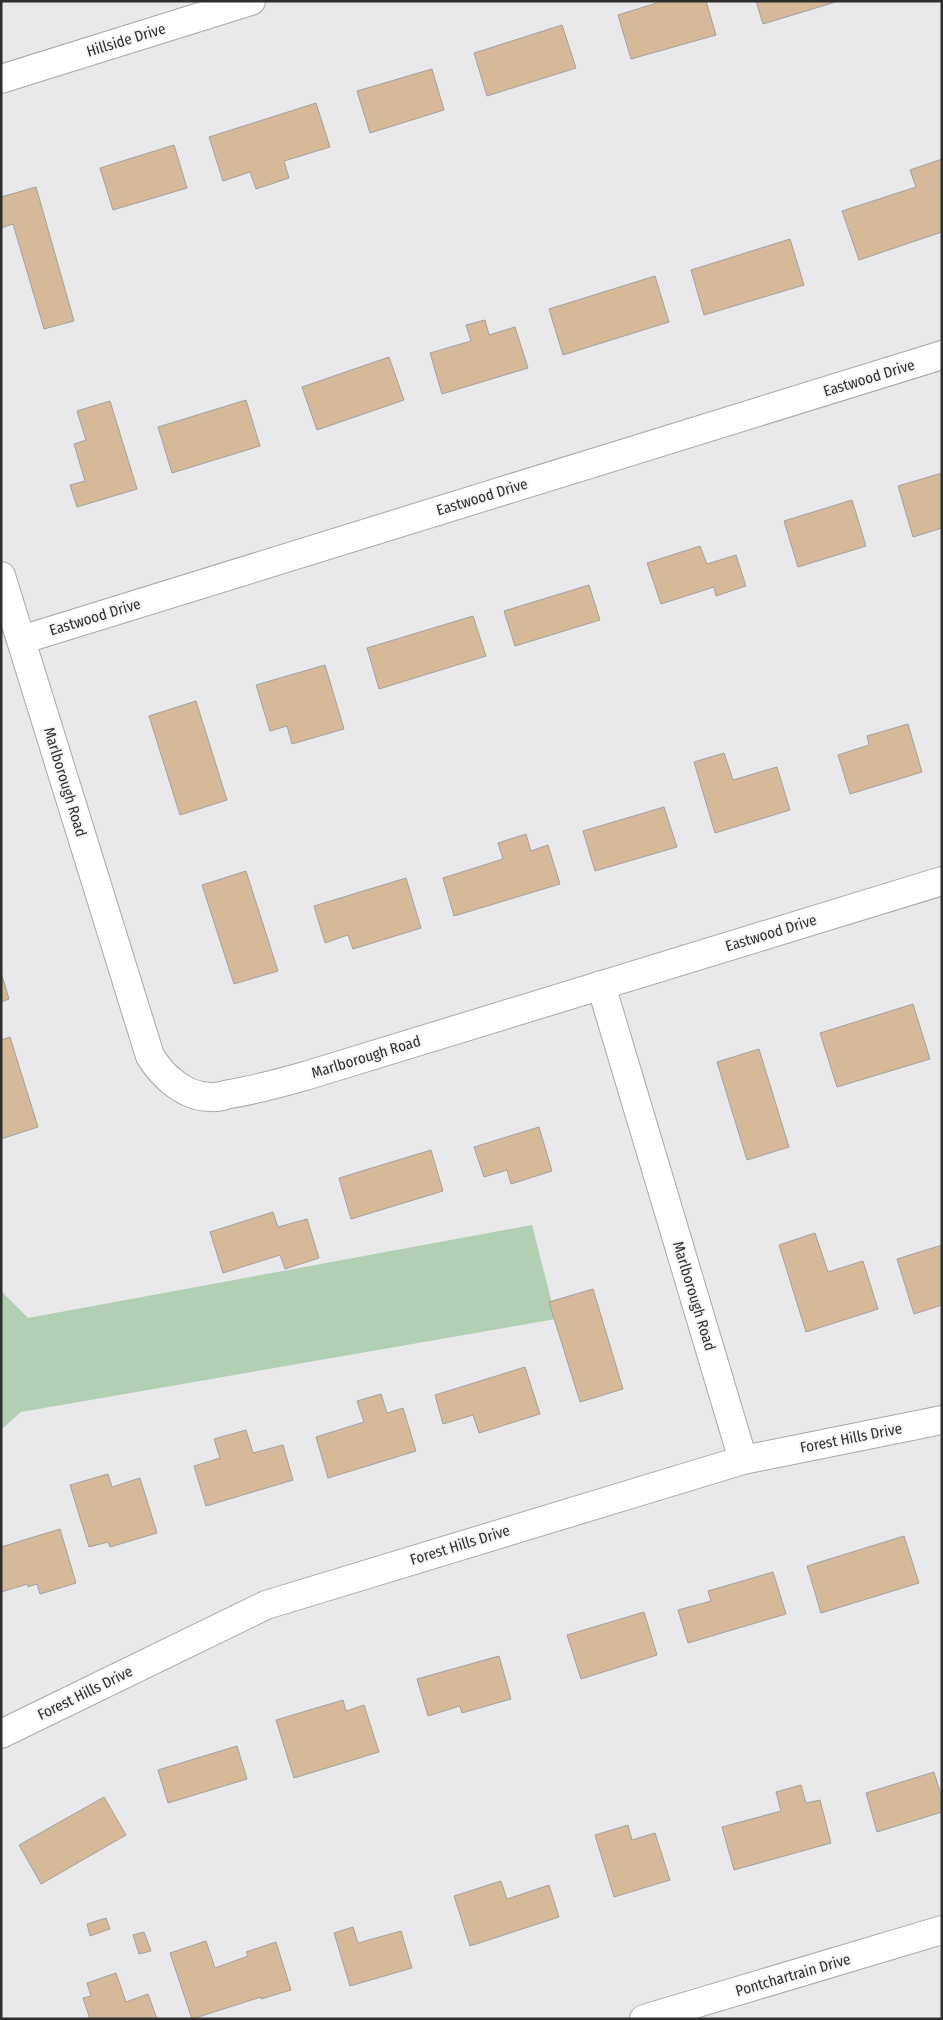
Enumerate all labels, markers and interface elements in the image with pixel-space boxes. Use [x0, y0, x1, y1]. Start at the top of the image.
street label: Hillside Drive [84, 19, 168, 61]
street label: Eastwood Drive [821, 356, 917, 400]
street label: Eastwood Drive [434, 475, 530, 519]
street label: Eastwood Drive [47, 595, 143, 639]
street label: Marlborough Road [40, 725, 90, 839]
street label: Eastwood Drive [723, 911, 819, 955]
street label: Marlborough Road [309, 1032, 423, 1082]
street label: Marlborough Road [669, 1239, 719, 1353]
street label: Forest Hills Drive [798, 1419, 904, 1457]
street label: Forest Hills Drive [408, 1521, 512, 1569]
street label: Forest Hills Drive [35, 1662, 135, 1724]
street label: Pontchartrain Drive [733, 1950, 853, 2000]

